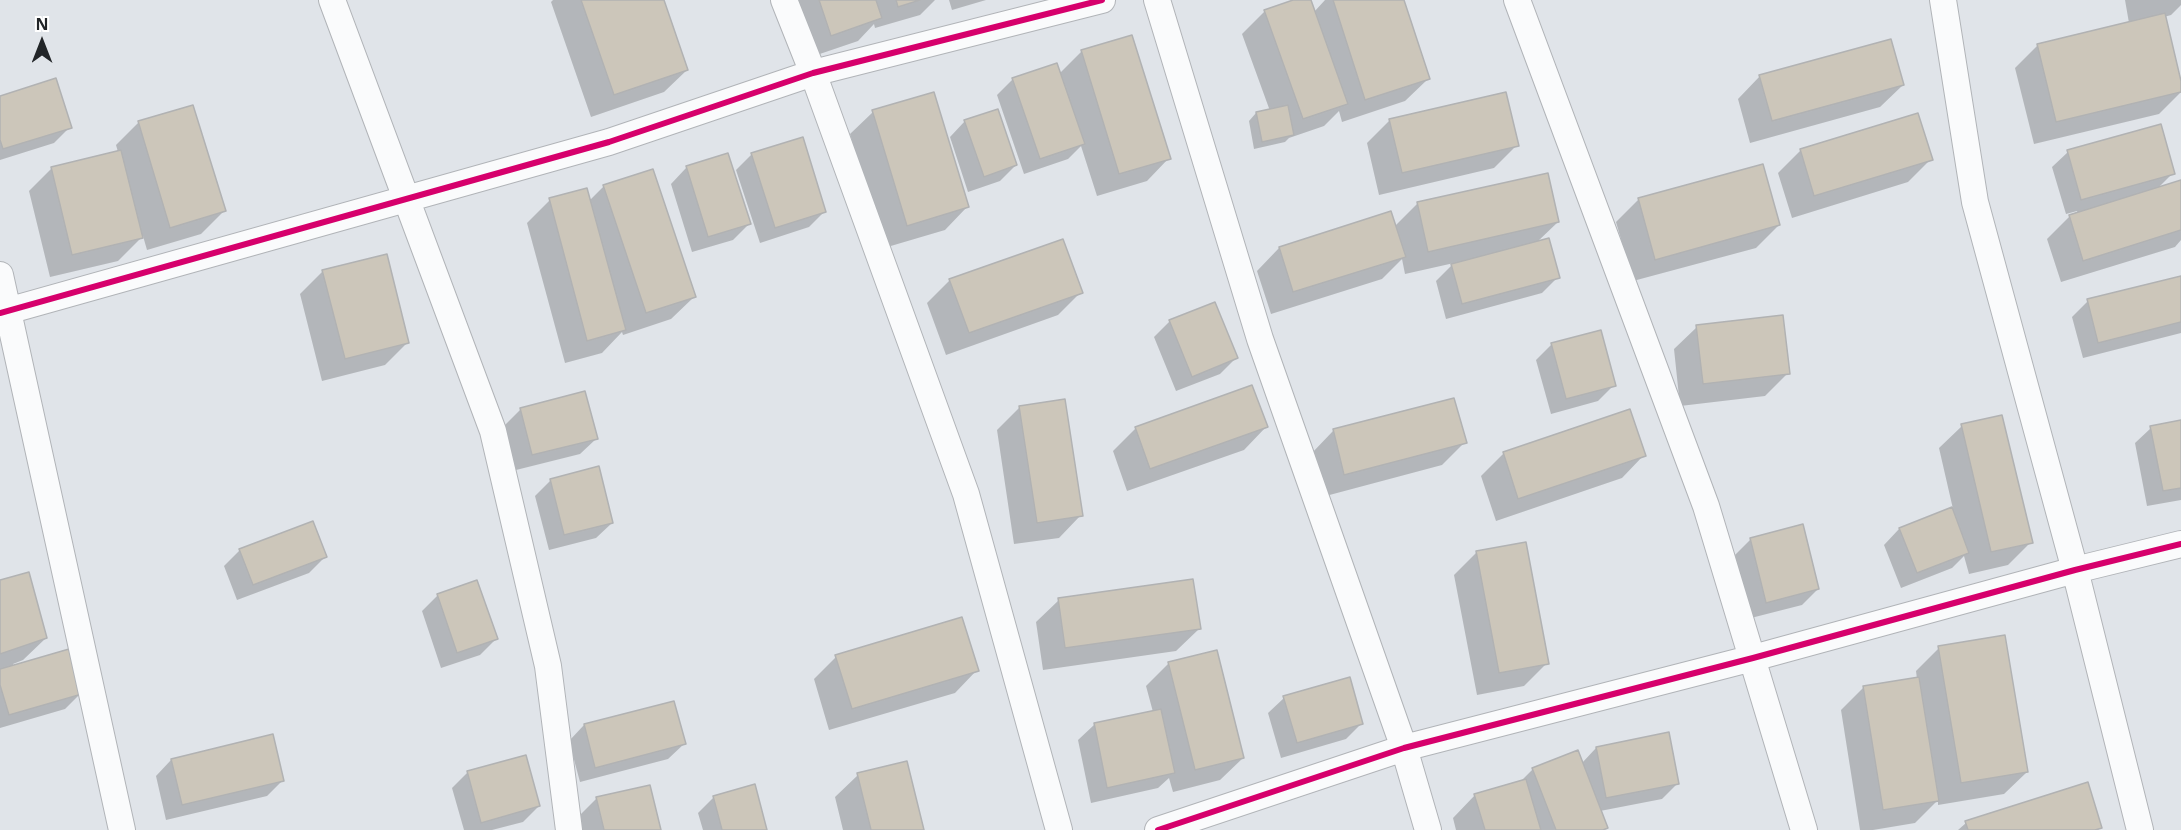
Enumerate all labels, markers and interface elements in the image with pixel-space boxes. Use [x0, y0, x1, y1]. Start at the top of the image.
north arrow [12, 12, 72, 72]
text: N [35, 13, 49, 35]

